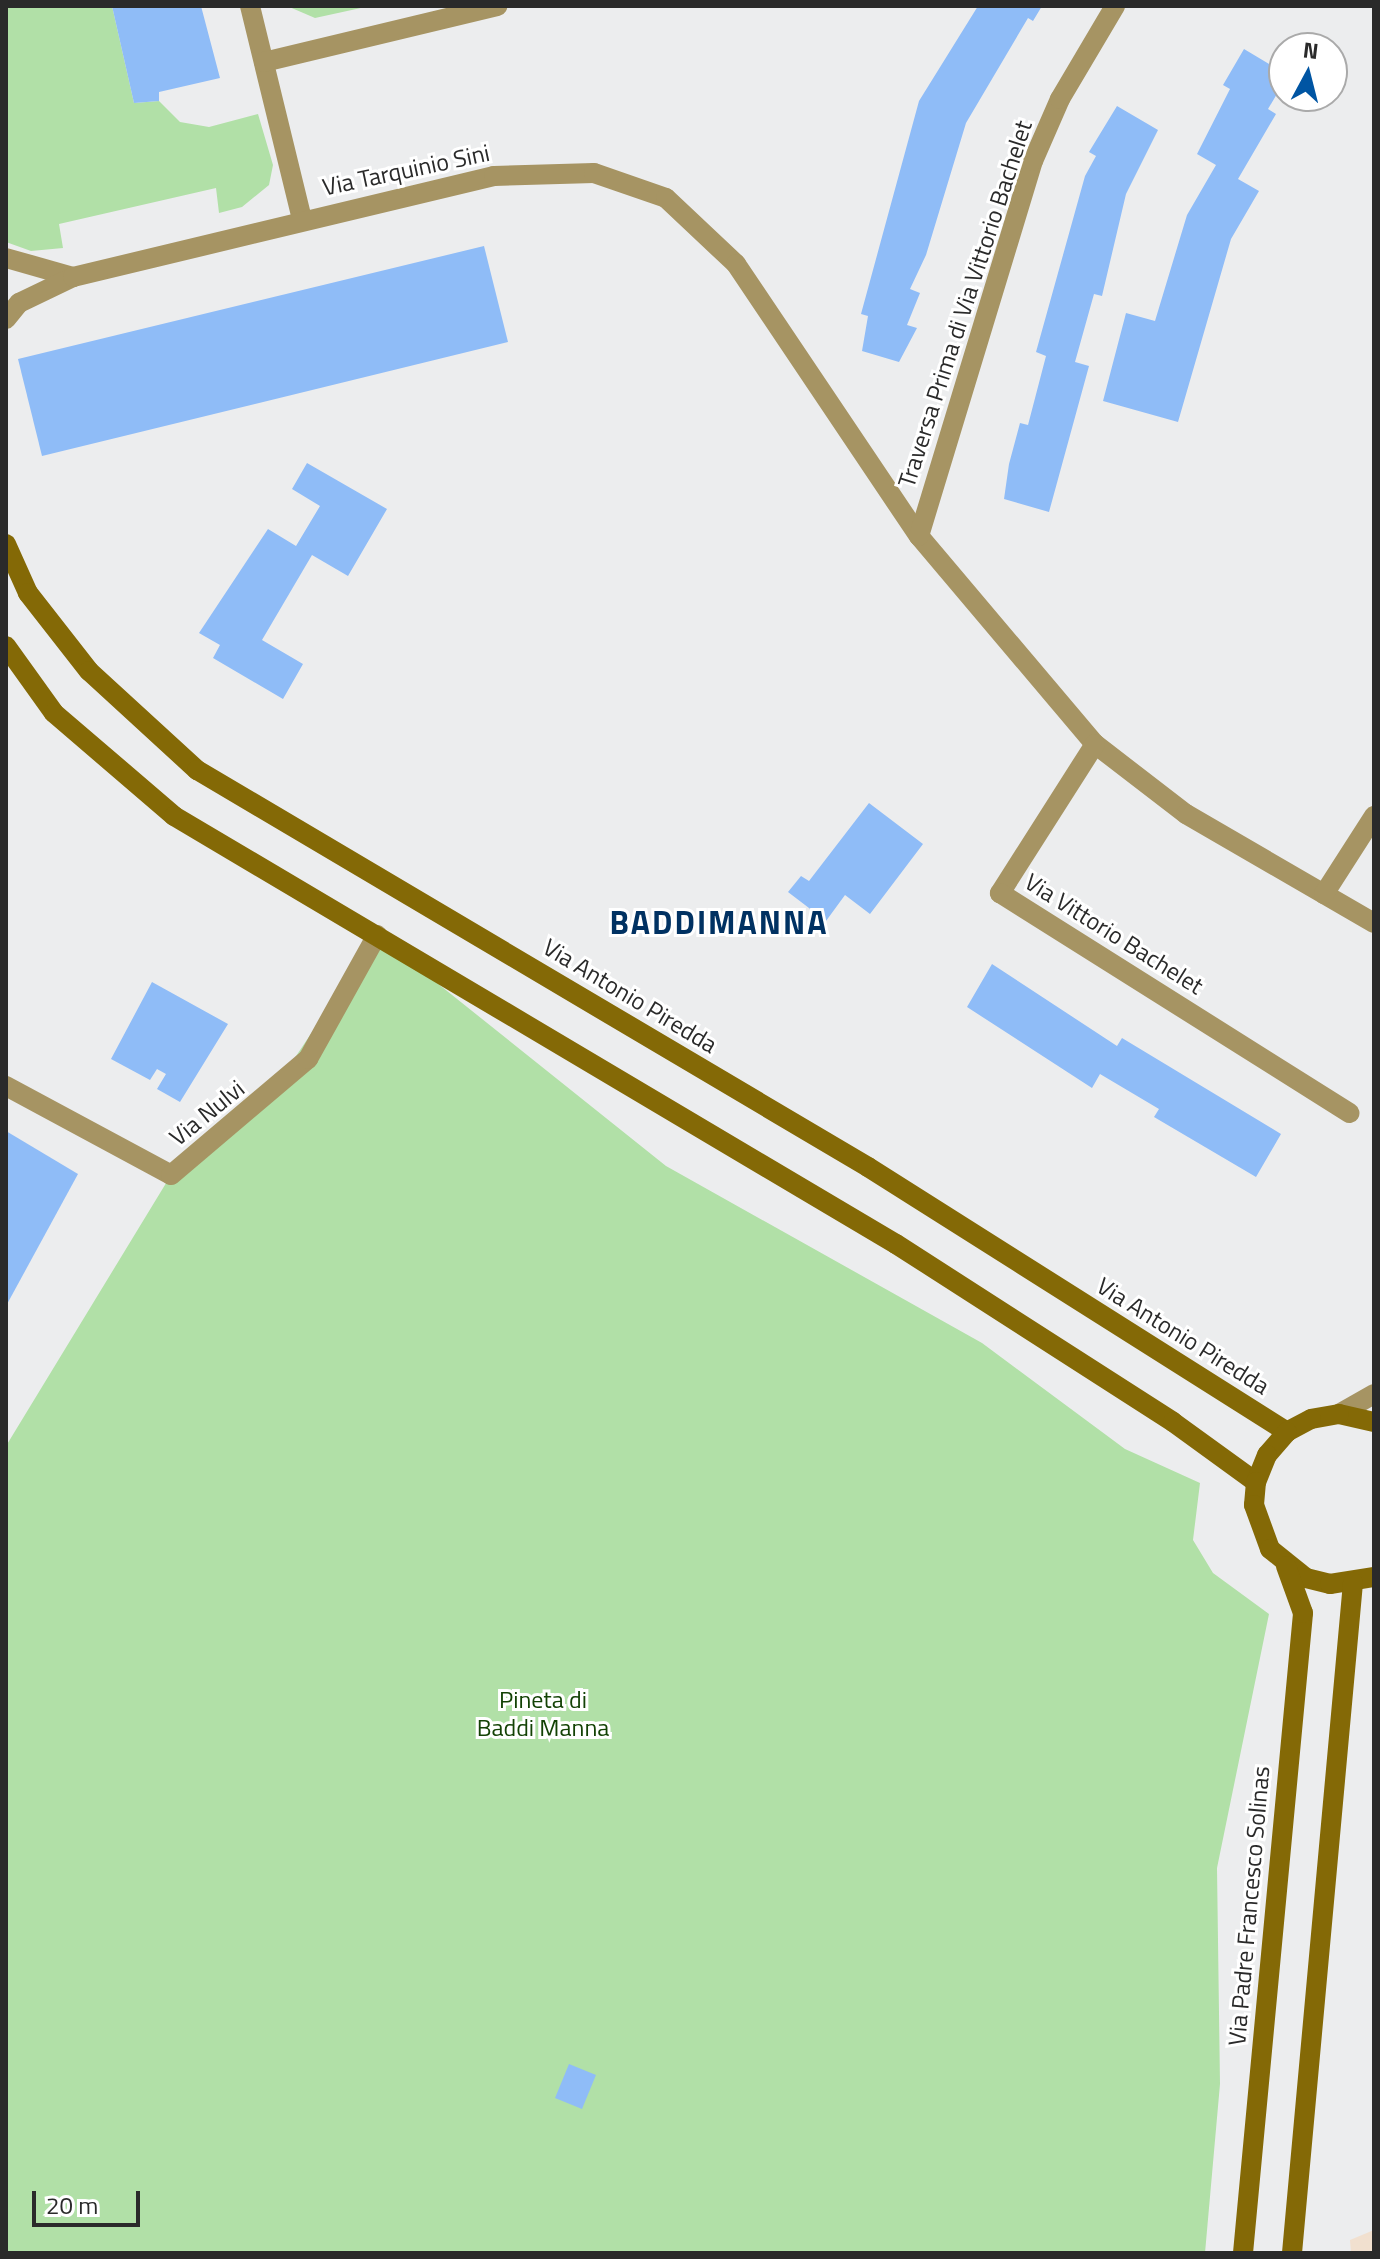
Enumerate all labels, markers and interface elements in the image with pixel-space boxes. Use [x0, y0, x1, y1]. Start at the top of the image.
north arrow [1268, 32, 1348, 112]
text: N [1301, 32, 1320, 68]
street label: Traversa Prima di Via Vittorio Bachelet [892, 117, 1038, 491]
street label: Via Tarquinio Sini [320, 138, 492, 202]
street label: Via Vittorio Bachelet [1019, 867, 1209, 1001]
district label: BADDIMANNA [610, 903, 828, 941]
street label: Via Antonio Piredda [538, 933, 722, 1059]
street label: Via Nulvi [164, 1074, 250, 1152]
street label: Via Antonio Piredda [1091, 1271, 1275, 1401]
park label: Pineta di Baddi Manna [477, 1686, 609, 1742]
street label: Via Padre Francesco Solinas [1222, 1765, 1276, 2047]
scale bar [36, 2175, 144, 2225]
text: 20 m [46, 2187, 98, 2223]

